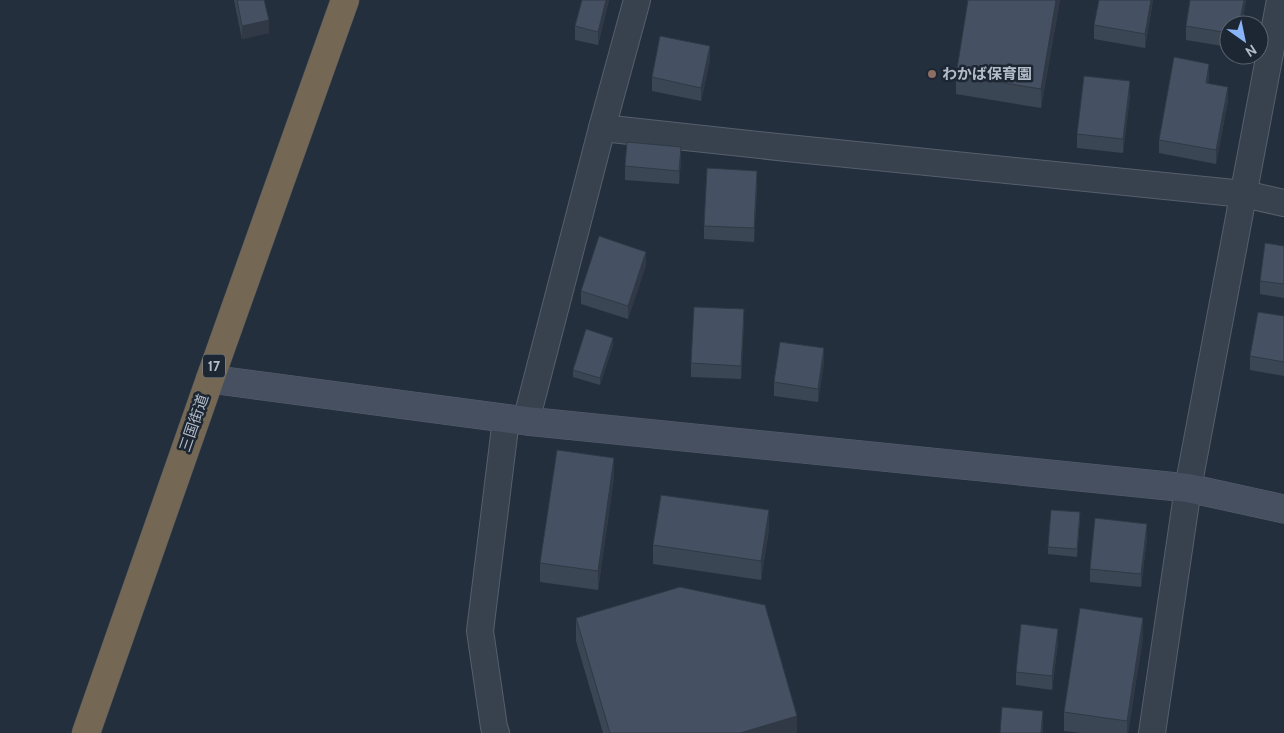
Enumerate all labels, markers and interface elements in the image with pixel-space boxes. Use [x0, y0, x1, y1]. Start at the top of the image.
north arrow [1219, 15, 1269, 65]
text: N [1242, 41, 1260, 61]
place label: わかば保育園 [942, 65, 1032, 83]
marker: わかば保育園 [926, 68, 938, 80]
road number: 17 [203, 354, 225, 378]
street label: 三国街道 [176, 392, 212, 454]

